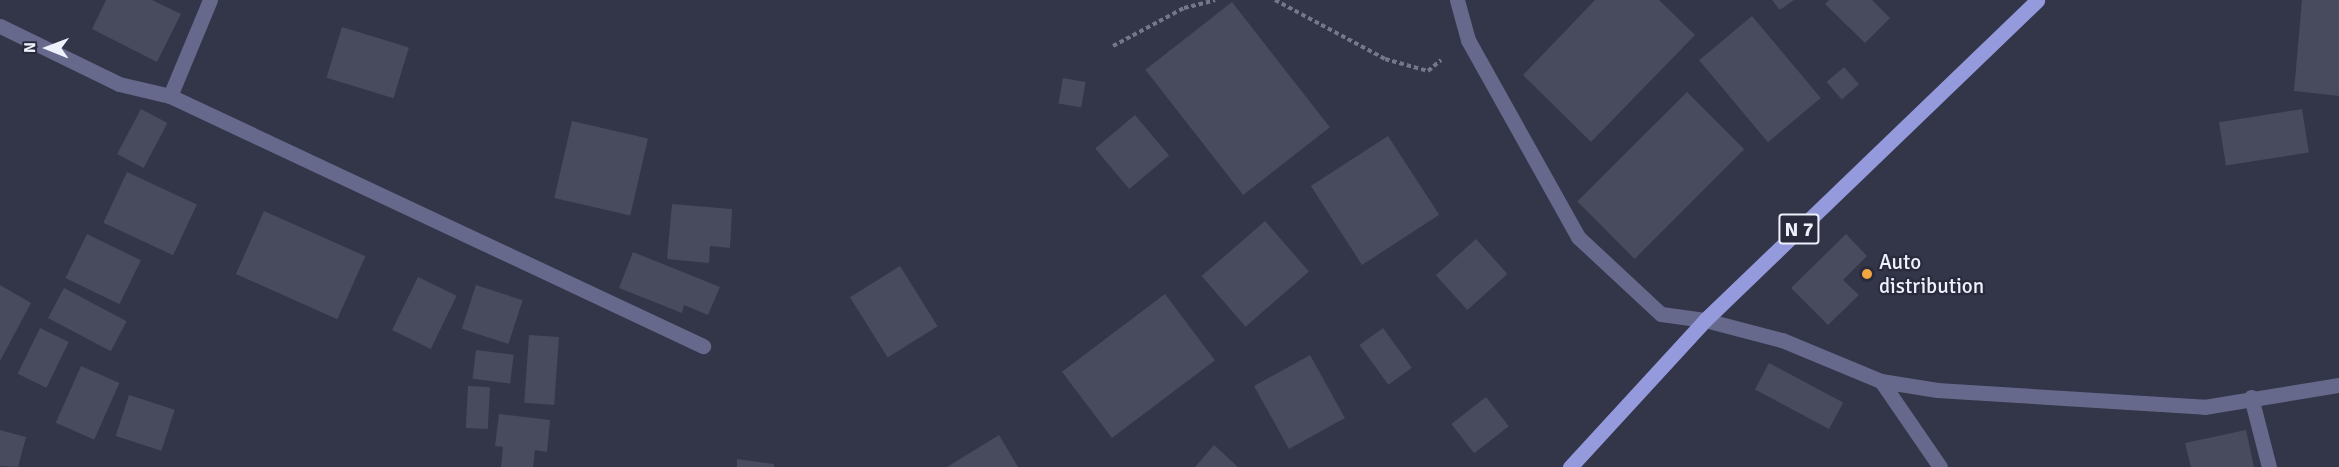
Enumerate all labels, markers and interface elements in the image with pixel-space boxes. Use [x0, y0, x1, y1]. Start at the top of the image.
north arrow [18, 18, 78, 78]
text: N [20, 42, 40, 53]
road number: N 7 [1778, 212, 1820, 246]
place label: Auto distribution [1879, 249, 1984, 299]
marker: Auto distribution [1860, 267, 1874, 281]

